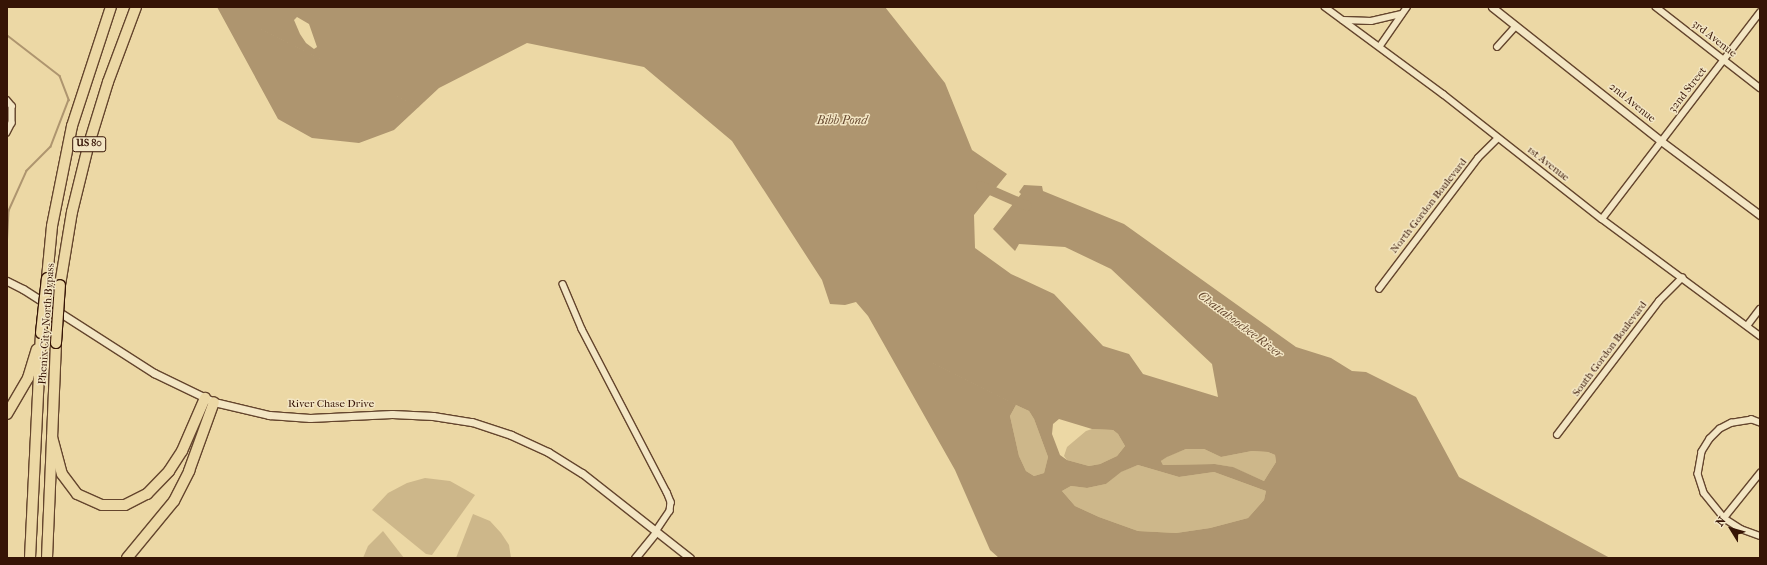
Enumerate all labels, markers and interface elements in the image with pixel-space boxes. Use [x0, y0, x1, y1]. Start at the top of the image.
street label: 3rd Avenue [1689, 18, 1739, 60]
street label: 32nd Street [1666, 65, 1710, 115]
street label: 2nd Avenue [1606, 80, 1658, 126]
water label: Bibb Pond [817, 114, 867, 128]
road number: US 80 [72, 136, 106, 152]
street label: 1st Avenue [1524, 143, 1572, 185]
street label: North Gordon Boulevard [1388, 156, 1470, 256]
street label: Phenix City North Bypass [36, 263, 58, 385]
water label: Chattahoochee River [1195, 288, 1285, 362]
street label: South Gordon Boulevard [1570, 299, 1650, 399]
street label: River Chase Drive [288, 397, 374, 411]
north arrow [1711, 509, 1751, 549]
text: N [1713, 514, 1729, 529]

